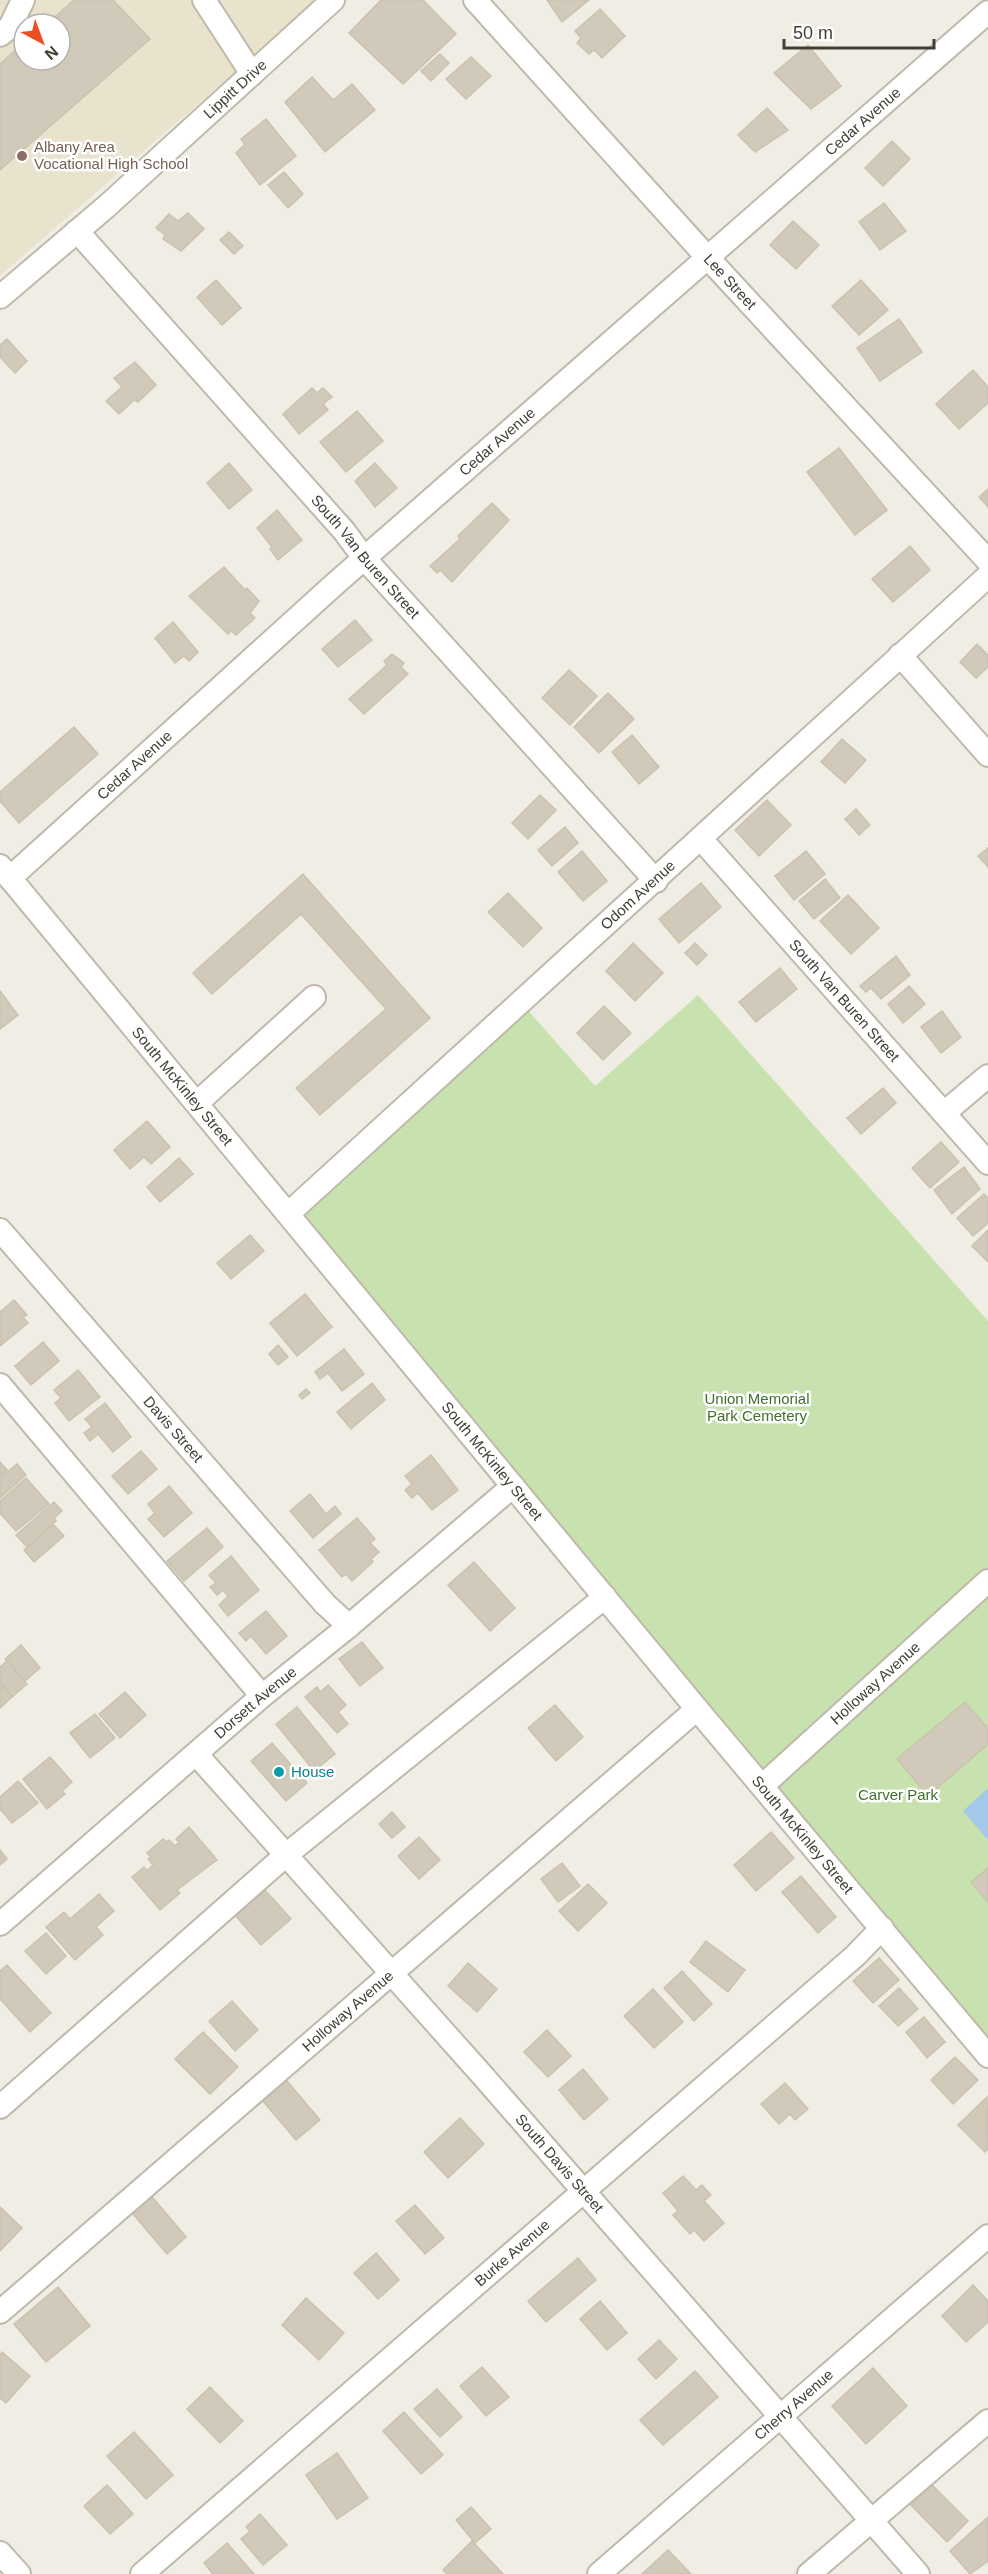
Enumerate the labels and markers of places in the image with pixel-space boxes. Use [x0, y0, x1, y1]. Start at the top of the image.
place label: Albany Area Vocational High School [34, 138, 188, 172]
marker: Albany Area Vocational High School [15, 149, 29, 163]
place label: House [291, 1763, 334, 1780]
marker: House [272, 1765, 286, 1779]

